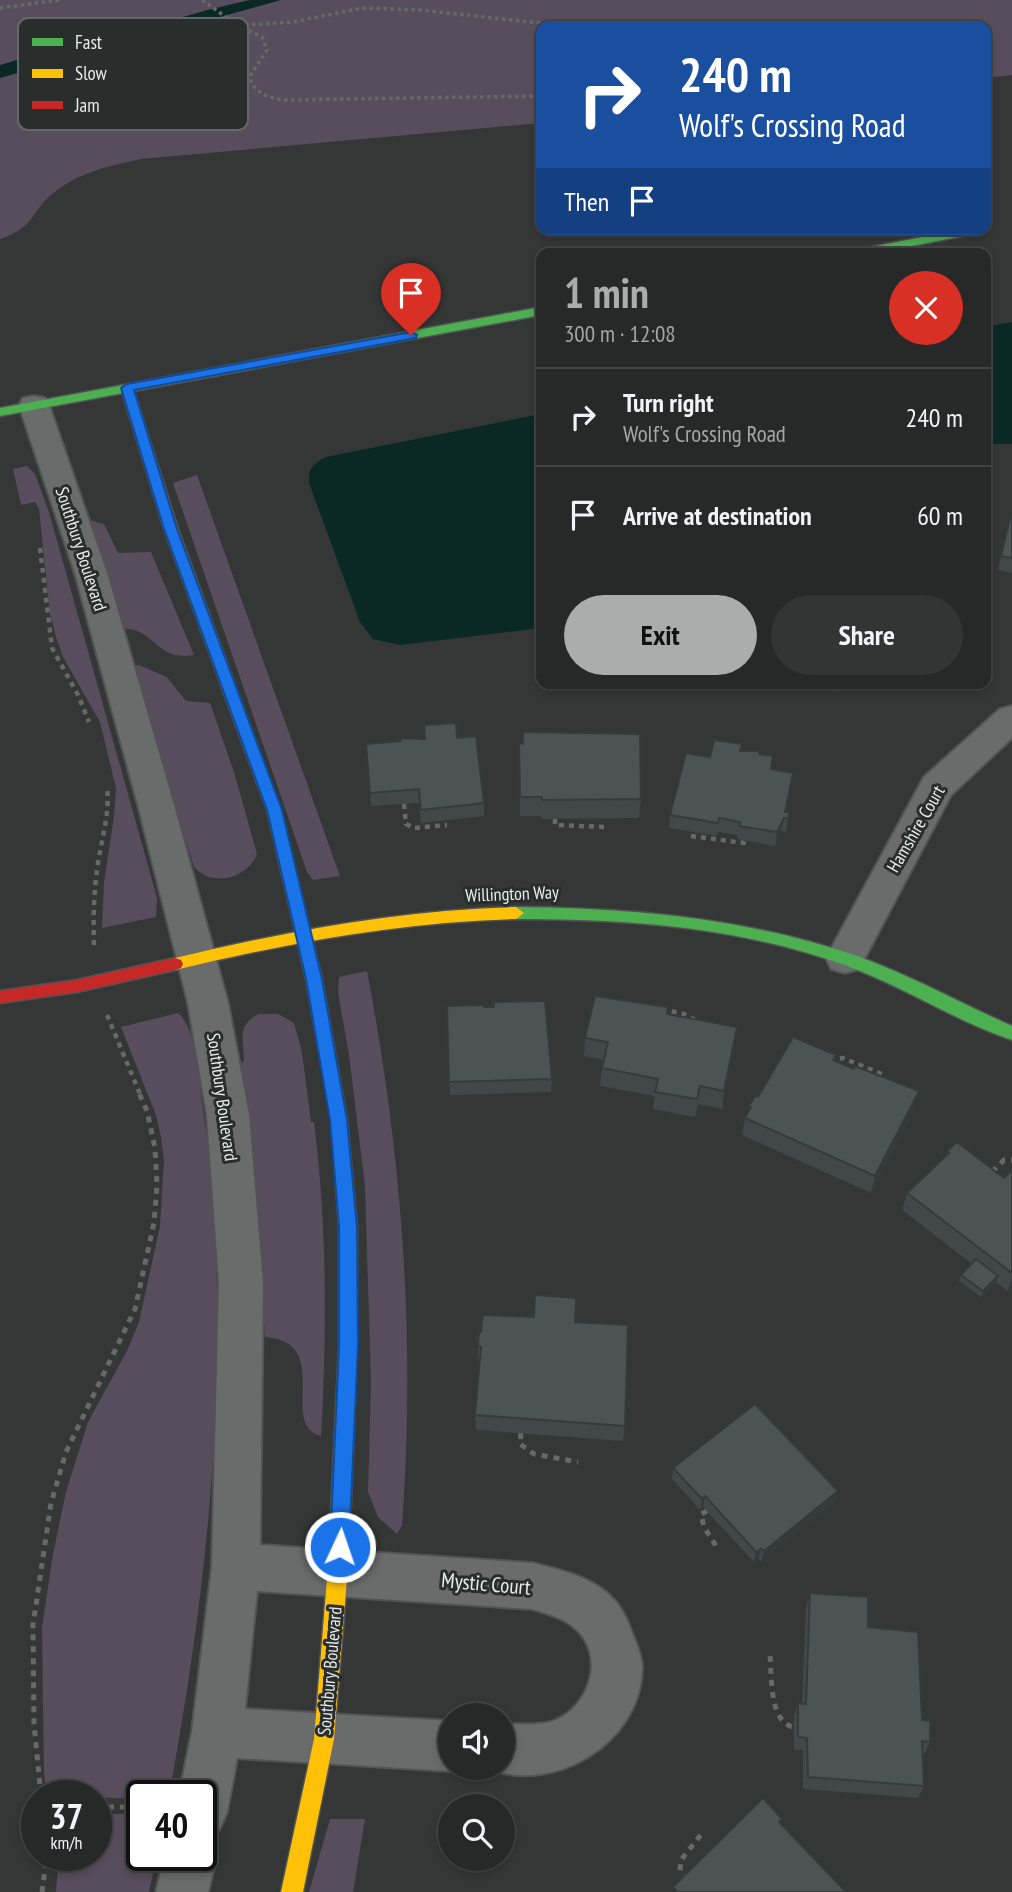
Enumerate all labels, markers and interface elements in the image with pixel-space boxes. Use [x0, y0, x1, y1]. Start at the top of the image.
legend [18, 18, 248, 130]
text: Fast [75, 30, 103, 54]
text: 240 m [679, 42, 792, 106]
icon: right [564, 49, 655, 140]
text: Slow [75, 61, 108, 85]
text: Jam [74, 93, 100, 117]
text: Wolf's Crossing Road [679, 104, 906, 146]
icon: arrive [623, 182, 661, 220]
text: Then [564, 185, 609, 218]
pin [381, 263, 441, 335]
text: 1 min [564, 265, 649, 320]
button: close [889, 271, 963, 345]
icon: arrive [392, 274, 430, 312]
text: 300 m · 12:08 [564, 319, 676, 348]
text: Turn right [623, 386, 714, 419]
icon: right [564, 398, 602, 436]
text: 240 m [905, 401, 963, 434]
text: Wolf's Crossing Road [623, 419, 786, 448]
street label: Southbury Boulevard [51, 484, 112, 614]
icon: arrive [564, 496, 602, 534]
text: Arrive at destination [623, 499, 812, 532]
text: 60 m [917, 499, 963, 532]
button: Exit [564, 595, 757, 675]
button: Share [771, 595, 963, 675]
street label: Hamshire Court [882, 781, 950, 876]
street label: Willington Way [465, 880, 559, 907]
street label: Southbury Boulevard [202, 1031, 243, 1162]
position arrow [303, 1510, 377, 1584]
street label: Mystic Court [440, 1566, 532, 1601]
street label: Southbury Boulevard [312, 1606, 347, 1736]
map controls [438, 1703, 515, 1871]
button: sound [438, 1703, 515, 1780]
speed limit sign: 40 [126, 1780, 217, 1871]
text: 37 [50, 1793, 83, 1839]
button: search [438, 1794, 515, 1871]
text: km/h [51, 1831, 82, 1854]

